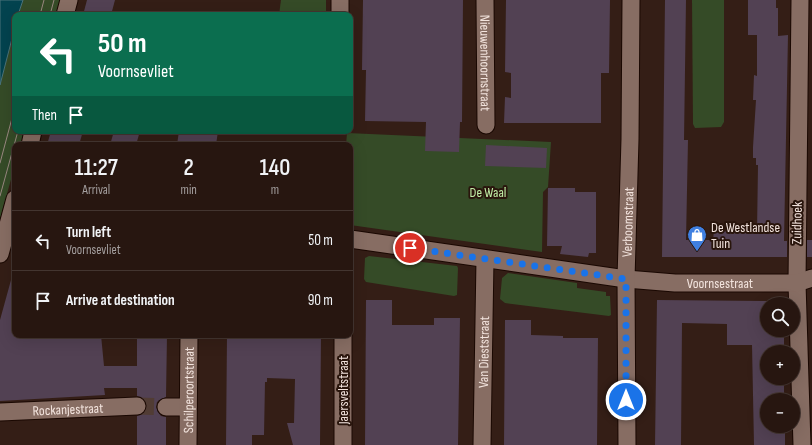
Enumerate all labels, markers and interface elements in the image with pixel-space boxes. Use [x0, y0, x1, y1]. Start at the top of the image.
street label: Nieuwenhoornstraat [477, 15, 494, 111]
text: 50 m [98, 27, 147, 60]
icon: left [32, 28, 84, 80]
text: Voornsevliet [98, 61, 174, 82]
icon: arrive [65, 104, 87, 126]
text: Then [32, 106, 57, 125]
text: 11:27 [75, 153, 118, 182]
text: 2 [184, 153, 194, 182]
text: 140 [259, 153, 290, 182]
text: Arrival [82, 182, 110, 198]
text: min [181, 182, 197, 198]
text: m [271, 182, 279, 198]
park label: De Waal [470, 184, 506, 201]
street label: Verboomstraat [618, 187, 637, 257]
street label: Zuidhoek [788, 201, 806, 245]
place label: De Westlandse Tuin [711, 219, 780, 252]
text: Turn left [66, 223, 111, 242]
shop icon: De Westlandse Tuin [686, 224, 708, 252]
icon: left [32, 230, 54, 252]
text: 50 m [308, 231, 333, 250]
pin [393, 231, 427, 265]
icon: arrive [399, 237, 421, 259]
text: Voornsevliet [66, 242, 121, 258]
street label: Voornsestraat [687, 275, 753, 292]
icon: arrive [32, 290, 54, 312]
text: Arrive at destination [66, 291, 175, 310]
text: 90 m [308, 291, 333, 310]
map controls [760, 297, 800, 433]
button: search [760, 297, 800, 337]
street label: Van Dieststraat [474, 316, 493, 388]
button: + [760, 345, 800, 385]
street label: Schilperoortstraat [180, 347, 197, 433]
street label: Jaersveltstraat [335, 356, 352, 425]
position arrow [605, 379, 647, 421]
button: − [760, 393, 800, 433]
street label: Rockanjestraat [32, 399, 104, 419]

